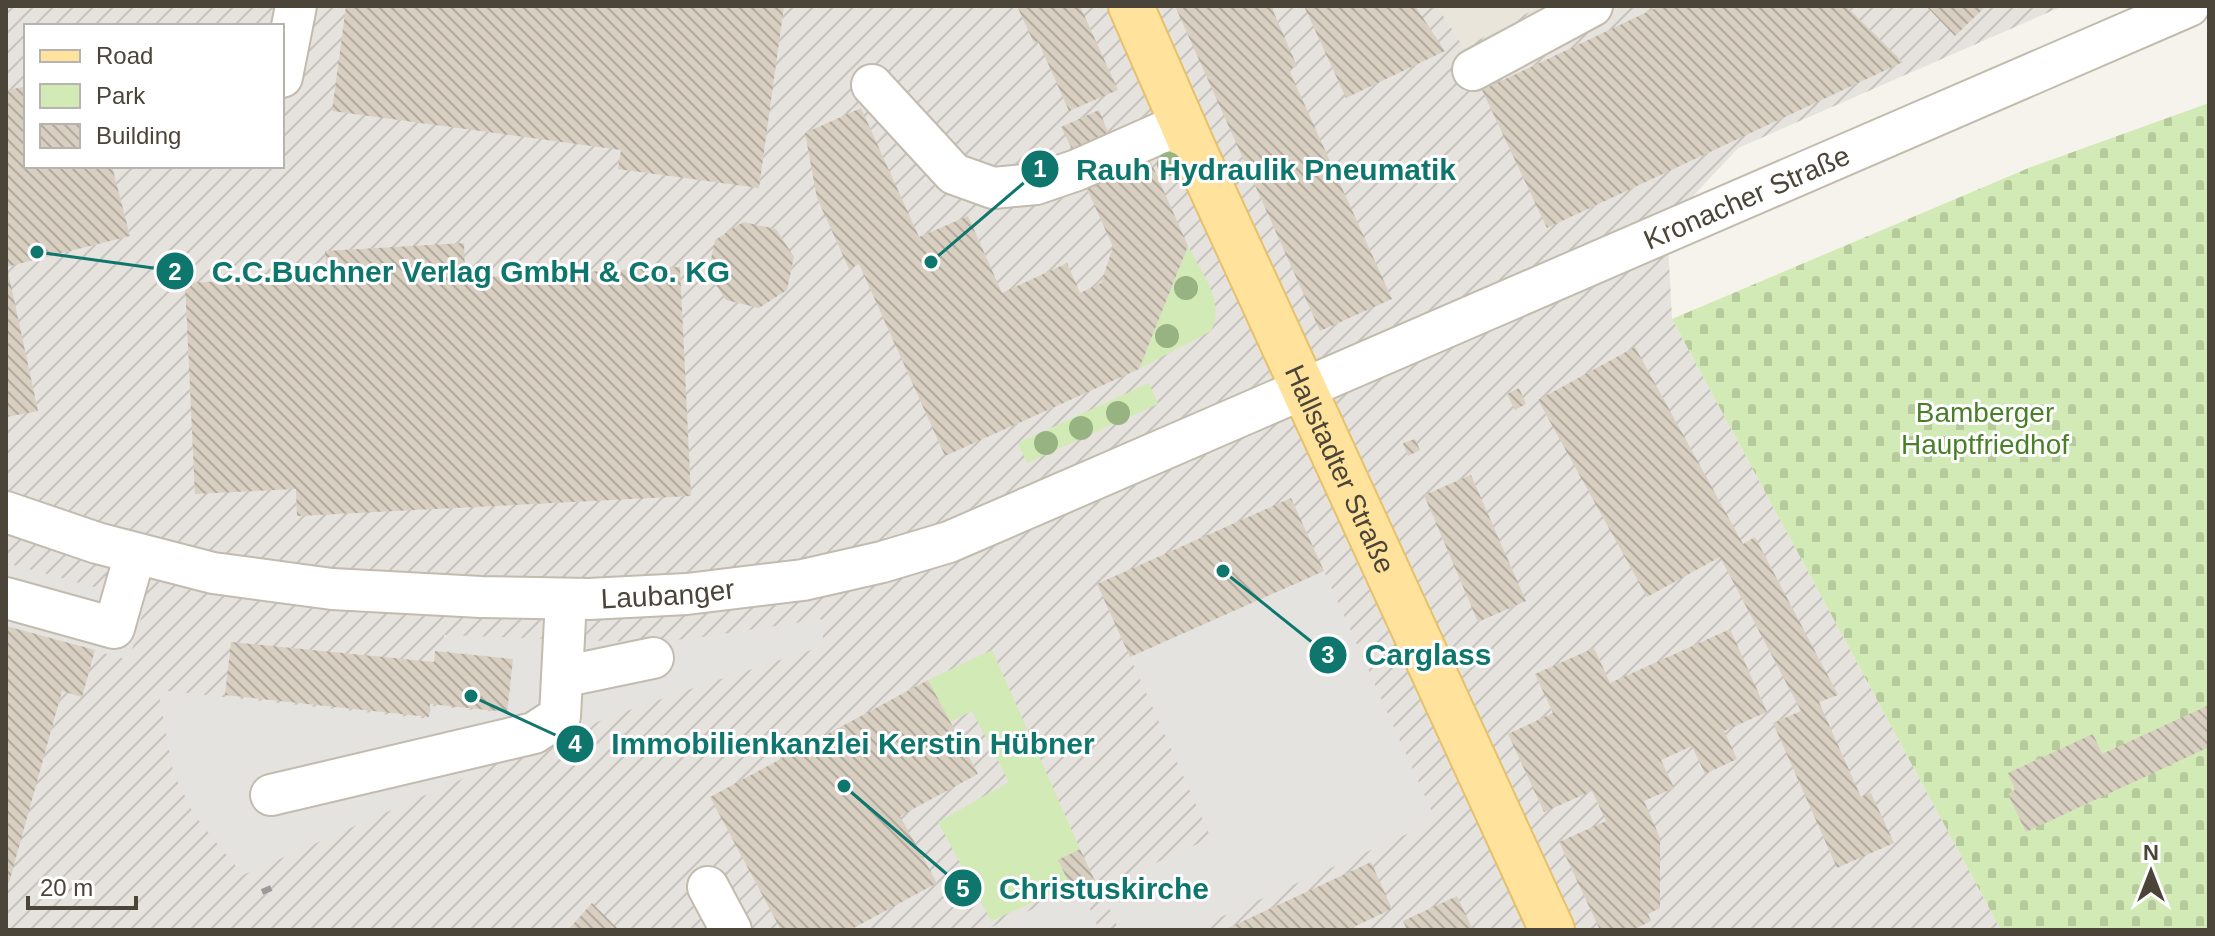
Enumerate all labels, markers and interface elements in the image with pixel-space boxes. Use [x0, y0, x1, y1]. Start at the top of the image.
legend [24, 24, 284, 168]
text: Road [96, 42, 153, 69]
text: Park [96, 82, 146, 109]
text: Building [96, 122, 181, 149]
street label: Kronacher Straße [1639, 140, 1854, 256]
callout: Rauh Hydraulik Pneumatik [1020, 142, 1472, 196]
text: Rauh Hydraulik Pneumatik [1076, 153, 1456, 186]
text: 1 [1033, 155, 1047, 182]
callout: C.C.Buchner Verlag GmbH & Co. KG [155, 244, 746, 298]
text: C.C.Buchner Verlag GmbH & Co. KG [212, 255, 730, 288]
text: 2 [168, 258, 182, 285]
street label: Hallstadter Straße [1279, 360, 1401, 578]
park label: Bamberger Hauptfriedhof [1901, 397, 2069, 460]
street label: Laubanger [600, 573, 736, 614]
callout: Carglass [1308, 628, 1507, 682]
text: Carglass [1365, 638, 1491, 671]
text: 3 [1321, 641, 1335, 668]
callout: Immobilienkanzlei Kerstin Hübner [555, 717, 1110, 771]
text: Immobilienkanzlei Kerstin Hübner [611, 727, 1095, 760]
text: 4 [568, 730, 582, 757]
north arrow [2111, 832, 2191, 912]
text: N [2143, 840, 2159, 865]
scale bar [28, 860, 136, 910]
callout: Christuskirche [943, 861, 1225, 915]
text: Christuskirche [999, 872, 1209, 905]
text: 20 m [40, 874, 93, 901]
text: 5 [956, 875, 970, 902]

